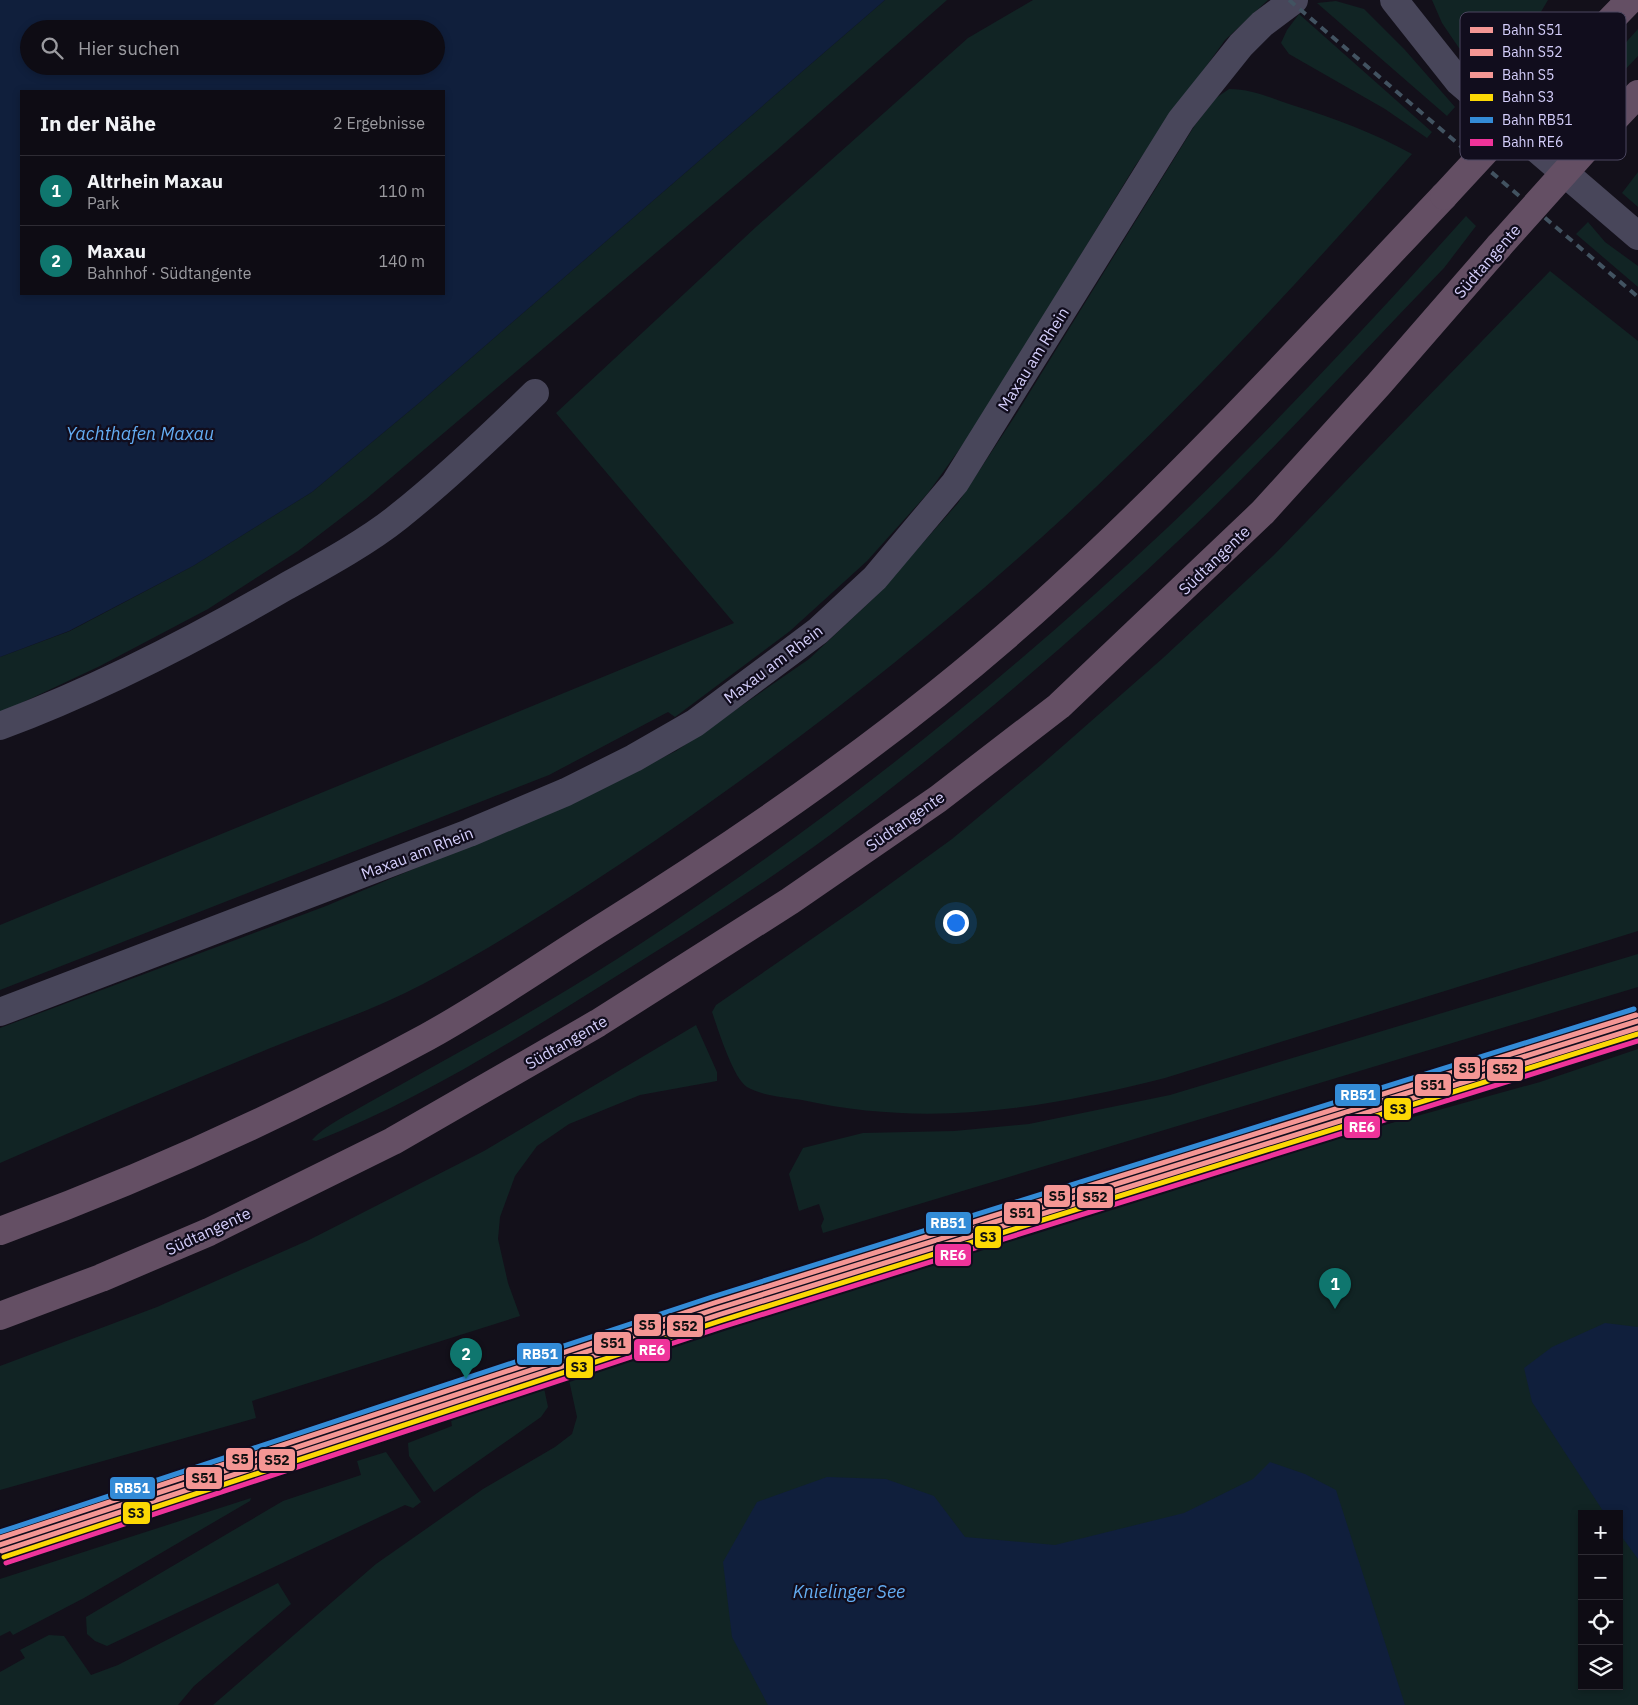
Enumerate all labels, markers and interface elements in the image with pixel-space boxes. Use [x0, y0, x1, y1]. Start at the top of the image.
legend [1460, 12, 1626, 160]
search box [20, 20, 445, 75]
text: Bahn S51 [1502, 21, 1563, 39]
icon: search [38, 34, 66, 62]
text: Hier suchen [78, 36, 180, 60]
text: Bahn S52 [1502, 43, 1563, 61]
text: Bahn S5 [1502, 66, 1554, 84]
text: Bahn S3 [1502, 88, 1554, 106]
text: In der Nähe [40, 109, 156, 137]
text: Bahn RB51 [1502, 111, 1573, 129]
text: 2 Ergebnisse [333, 113, 425, 133]
text: Bahn RE6 [1502, 133, 1563, 151]
text: Altrhein Maxau [87, 169, 223, 193]
text: 1 [51, 181, 61, 201]
text: 110 m [378, 181, 425, 201]
text: Park [87, 193, 119, 213]
street label: Südtangente [1449, 220, 1525, 302]
text: Maxau [87, 239, 146, 263]
text: 2 [51, 251, 61, 271]
text: 140 m [378, 251, 425, 271]
text: Bahnhof · Südtangente [87, 263, 252, 283]
street label: Maxau am Rhein [993, 303, 1073, 415]
water label: Yachthafen Maxau [66, 422, 214, 445]
street label: Südtangente [1174, 521, 1254, 599]
street label: Maxau am Rhein [720, 620, 826, 708]
street label: Südtangente [862, 786, 948, 855]
street label: Maxau am Rhein [358, 822, 476, 884]
your location [943, 910, 969, 936]
street label: Südtangente [521, 1010, 611, 1074]
line badge: S5 [1453, 1056, 1481, 1080]
line badge: S52 [1486, 1058, 1524, 1082]
text: S5 [1458, 1059, 1476, 1077]
text: S52 [1492, 1060, 1518, 1078]
line badge: S51 [1414, 1073, 1452, 1097]
text: S51 [1420, 1076, 1446, 1094]
line badge: RB51 [1334, 1083, 1381, 1107]
text: RB51 [1340, 1086, 1376, 1104]
line badge: S3 [1383, 1097, 1412, 1121]
text: S3 [1389, 1100, 1407, 1118]
line badge: RE6 [1343, 1115, 1381, 1139]
text: RE6 [1349, 1118, 1375, 1136]
line badge: S5 [1043, 1184, 1071, 1208]
line badge: S52 [1076, 1185, 1114, 1209]
text: S5 [1048, 1187, 1066, 1205]
text: S52 [1082, 1188, 1108, 1206]
line badge: S51 [1003, 1201, 1041, 1225]
street label: Südtangente [162, 1203, 254, 1259]
text: S51 [1009, 1204, 1035, 1222]
line badge: RB51 [925, 1211, 972, 1235]
text: RB51 [930, 1214, 966, 1232]
line badge: S3 [974, 1225, 1002, 1249]
text: S3 [979, 1228, 997, 1246]
line badge: RE6 [934, 1243, 972, 1267]
text: RE6 [940, 1246, 966, 1264]
pin: 1 [1319, 1268, 1351, 1309]
line badge: S5 [633, 1313, 662, 1337]
line badge: S52 [666, 1314, 704, 1338]
text: S5 [638, 1316, 656, 1334]
text: S52 [672, 1317, 698, 1335]
line badge: S51 [593, 1331, 632, 1355]
text: S51 [600, 1334, 626, 1352]
pin: 2 [450, 1338, 482, 1379]
line badge: RE6 [633, 1338, 671, 1362]
text: RE6 [639, 1341, 665, 1359]
line badge: RB51 [516, 1342, 563, 1366]
text: RB51 [522, 1345, 558, 1363]
line badge: S3 [565, 1355, 594, 1379]
text: S3 [570, 1358, 588, 1376]
line badge: S5 [225, 1447, 254, 1471]
line badge: S52 [258, 1448, 296, 1472]
text: S5 [231, 1450, 249, 1468]
text: S52 [264, 1451, 290, 1469]
line badge: S51 [185, 1466, 223, 1490]
text: S51 [191, 1469, 217, 1487]
line badge: RB51 [109, 1476, 156, 1500]
text: RB51 [114, 1479, 150, 1497]
line badge: S3 [122, 1501, 151, 1525]
text: S3 [127, 1504, 145, 1522]
map controls [1578, 1510, 1623, 1690]
button: + [1578, 1510, 1623, 1555]
button: − [1578, 1555, 1623, 1600]
water label: Knielinger See [793, 1580, 905, 1603]
button: locate [1578, 1600, 1623, 1645]
button: layers [1578, 1645, 1623, 1690]

